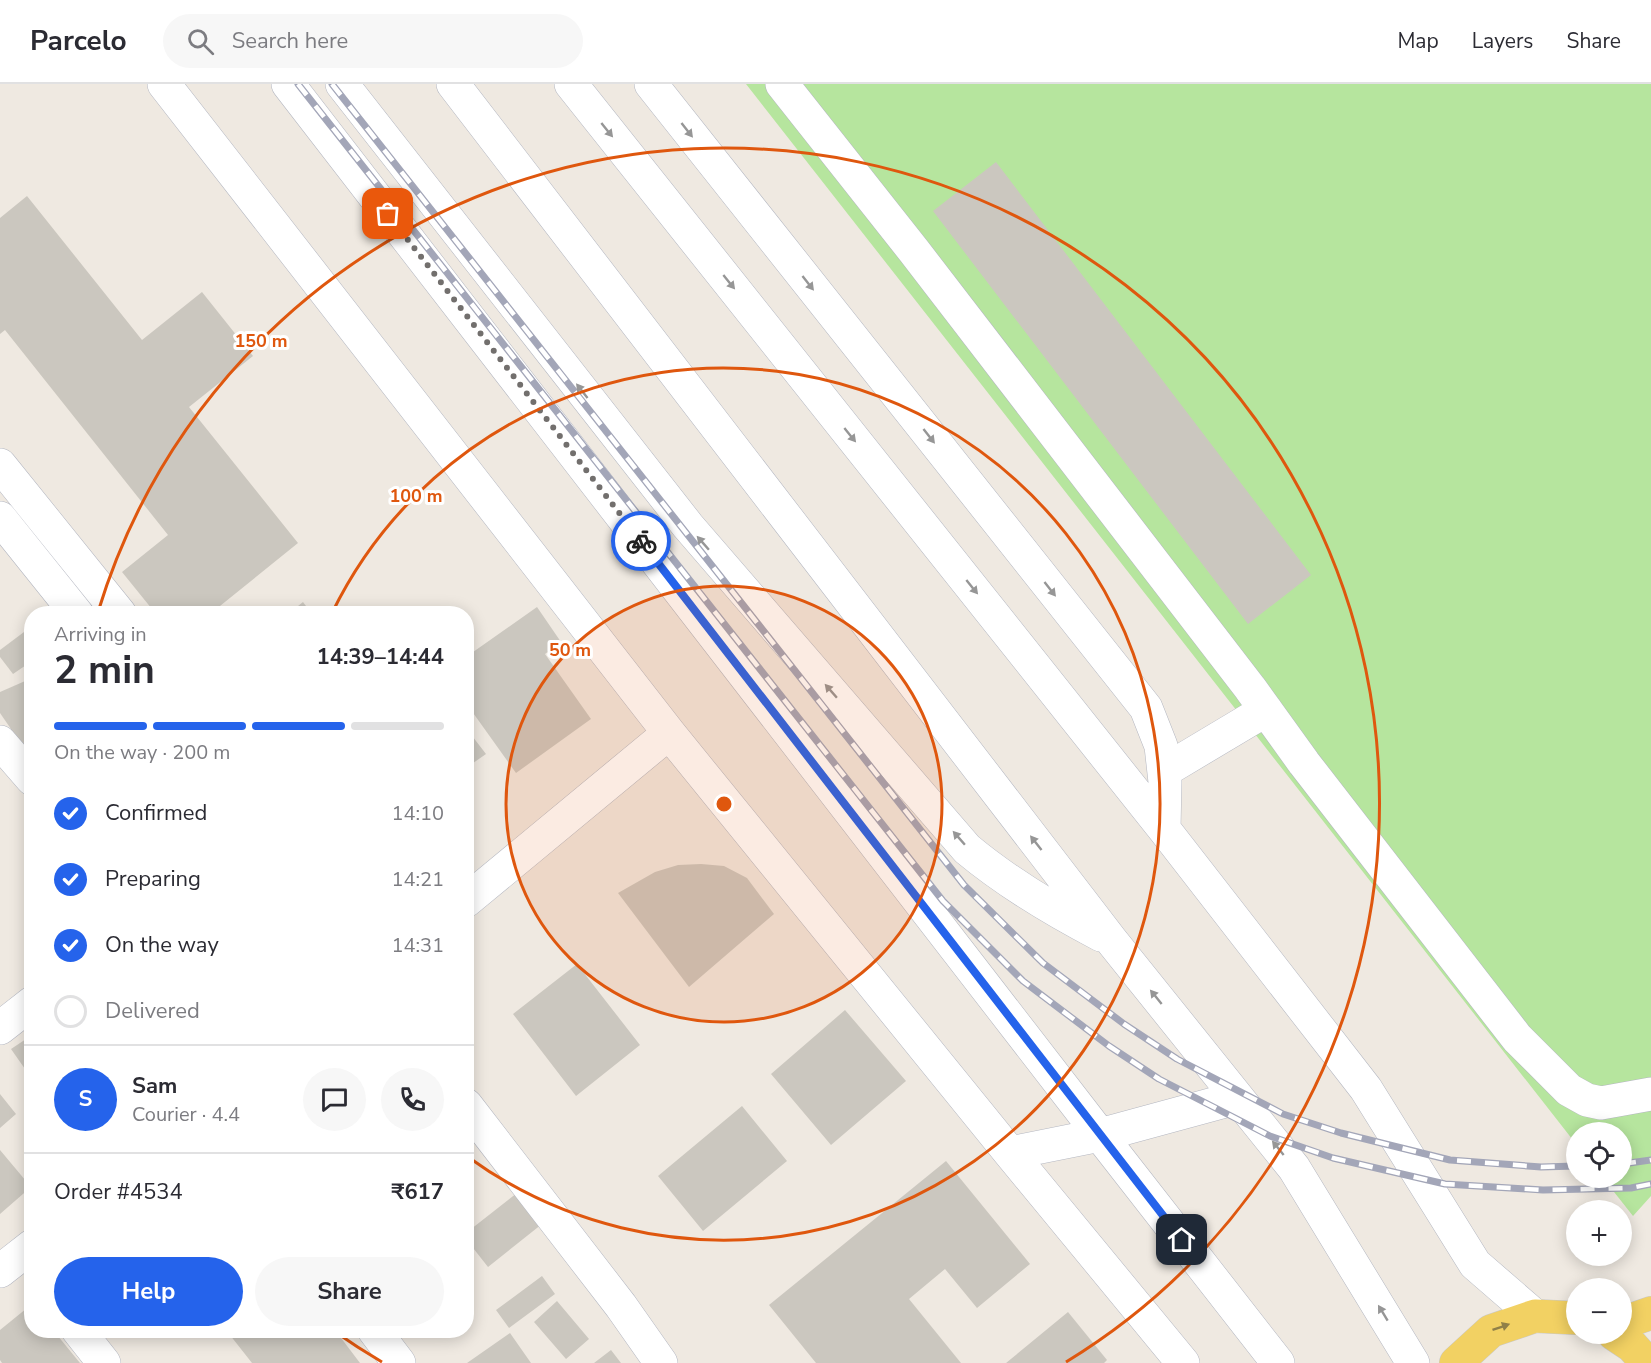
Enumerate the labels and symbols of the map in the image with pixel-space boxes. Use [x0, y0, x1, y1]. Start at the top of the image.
one-way arrow [601, 122, 614, 138]
one-way arrow [681, 122, 694, 138]
pin [362, 188, 413, 239]
one-way arrow [722, 275, 734, 290]
one-way arrow [802, 275, 815, 291]
text: 150 m [234, 329, 288, 353]
one-way arrow [577, 383, 589, 398]
one-way arrow [844, 427, 857, 443]
one-way arrow [923, 428, 936, 444]
text: 100 m [389, 484, 443, 508]
courier [611, 511, 671, 571]
one-way arrow [696, 536, 710, 551]
one-way arrow [965, 580, 977, 595]
one-way arrow [1044, 581, 1056, 596]
text: 50 m [549, 638, 591, 662]
one-way arrow [825, 684, 838, 699]
centre of rings [714, 794, 734, 814]
one-way arrow [952, 830, 965, 846]
one-way arrow [1030, 835, 1042, 851]
one-way arrow [1150, 989, 1162, 1004]
one-way arrow [1272, 1141, 1285, 1156]
pin [1156, 1214, 1207, 1265]
one-way arrow [1378, 1304, 1388, 1321]
one-way arrow [1492, 1322, 1510, 1332]

